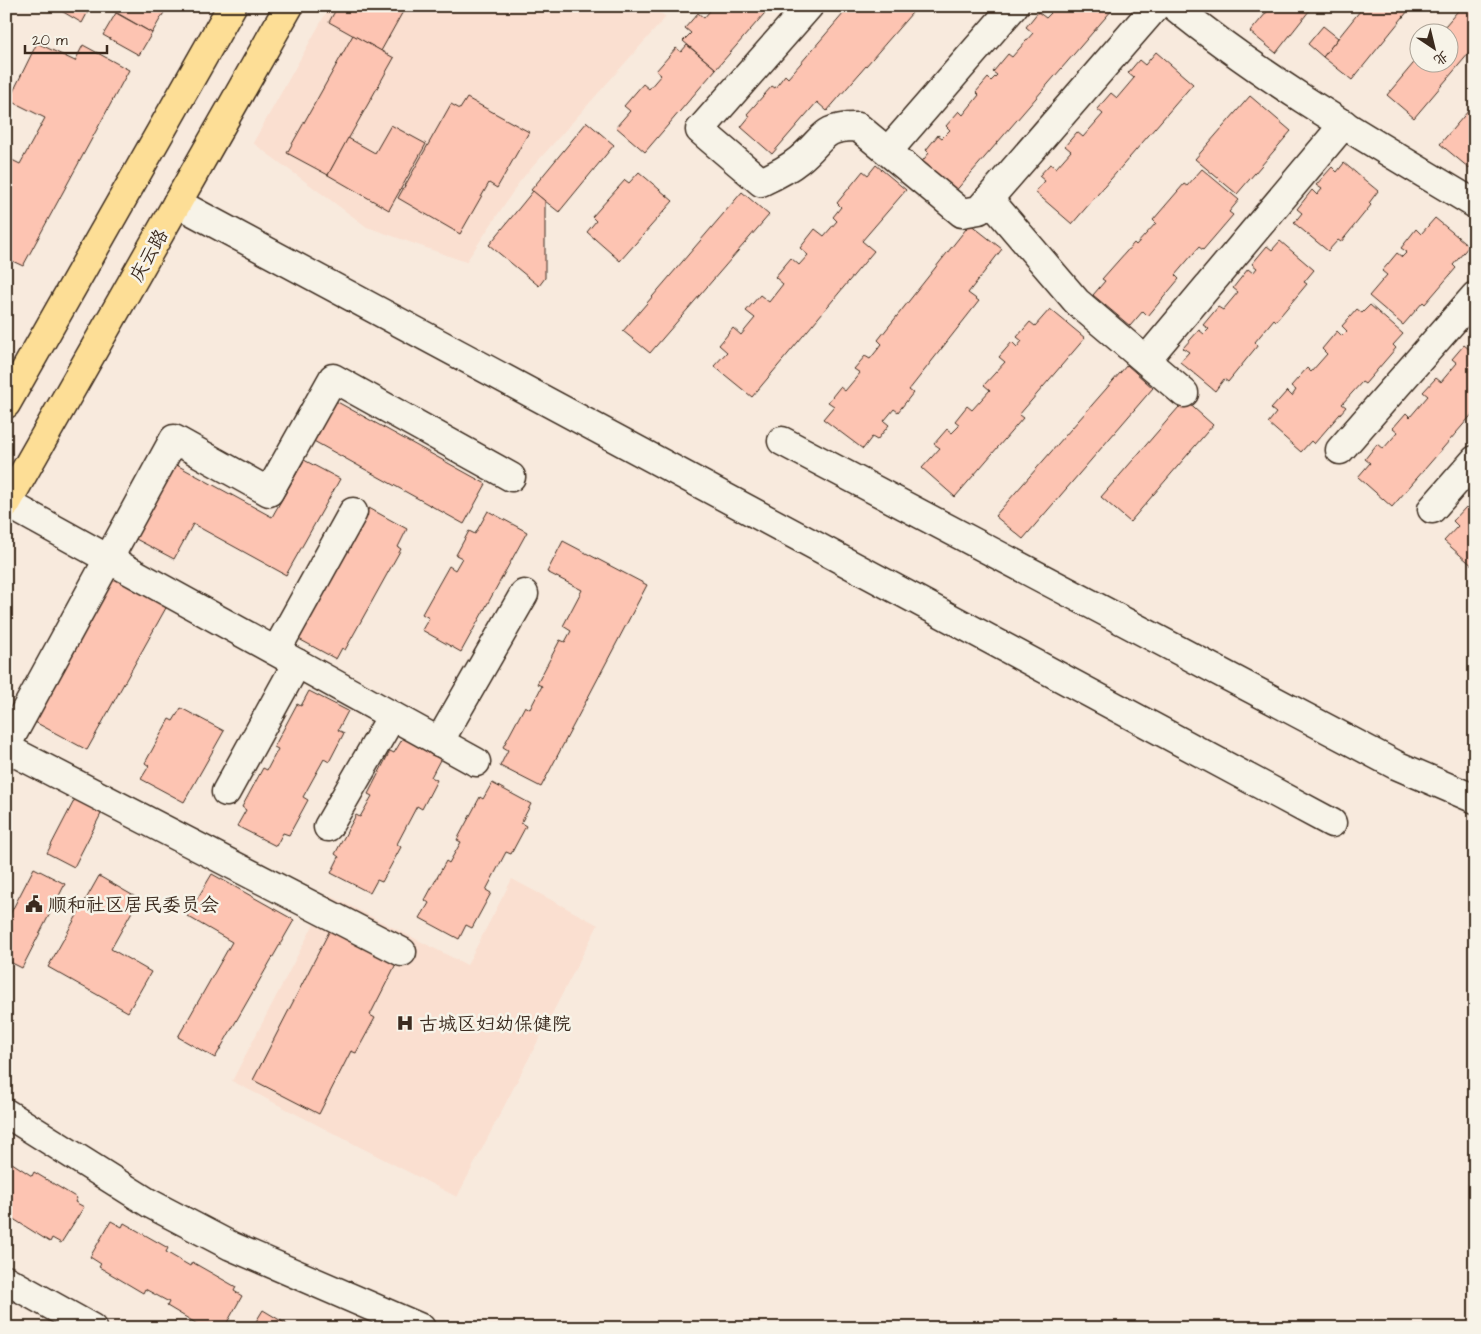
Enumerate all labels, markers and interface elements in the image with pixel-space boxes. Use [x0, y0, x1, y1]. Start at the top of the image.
scale bar [25, 22, 108, 54]
north arrow [1408, 22, 1458, 72]
text: 20 m [32, 30, 68, 51]
text: 北 [1429, 46, 1452, 70]
street label: 庆云路 [123, 224, 175, 287]
place label: 顺和社区居民委员会 [48, 892, 219, 919]
public building icon: 顺和社区居民委员会 [24, 894, 44, 914]
place label: 古城区妇幼保健院 [419, 1011, 571, 1038]
hospital icon: 古城区妇幼保健院 [395, 1013, 415, 1033]

